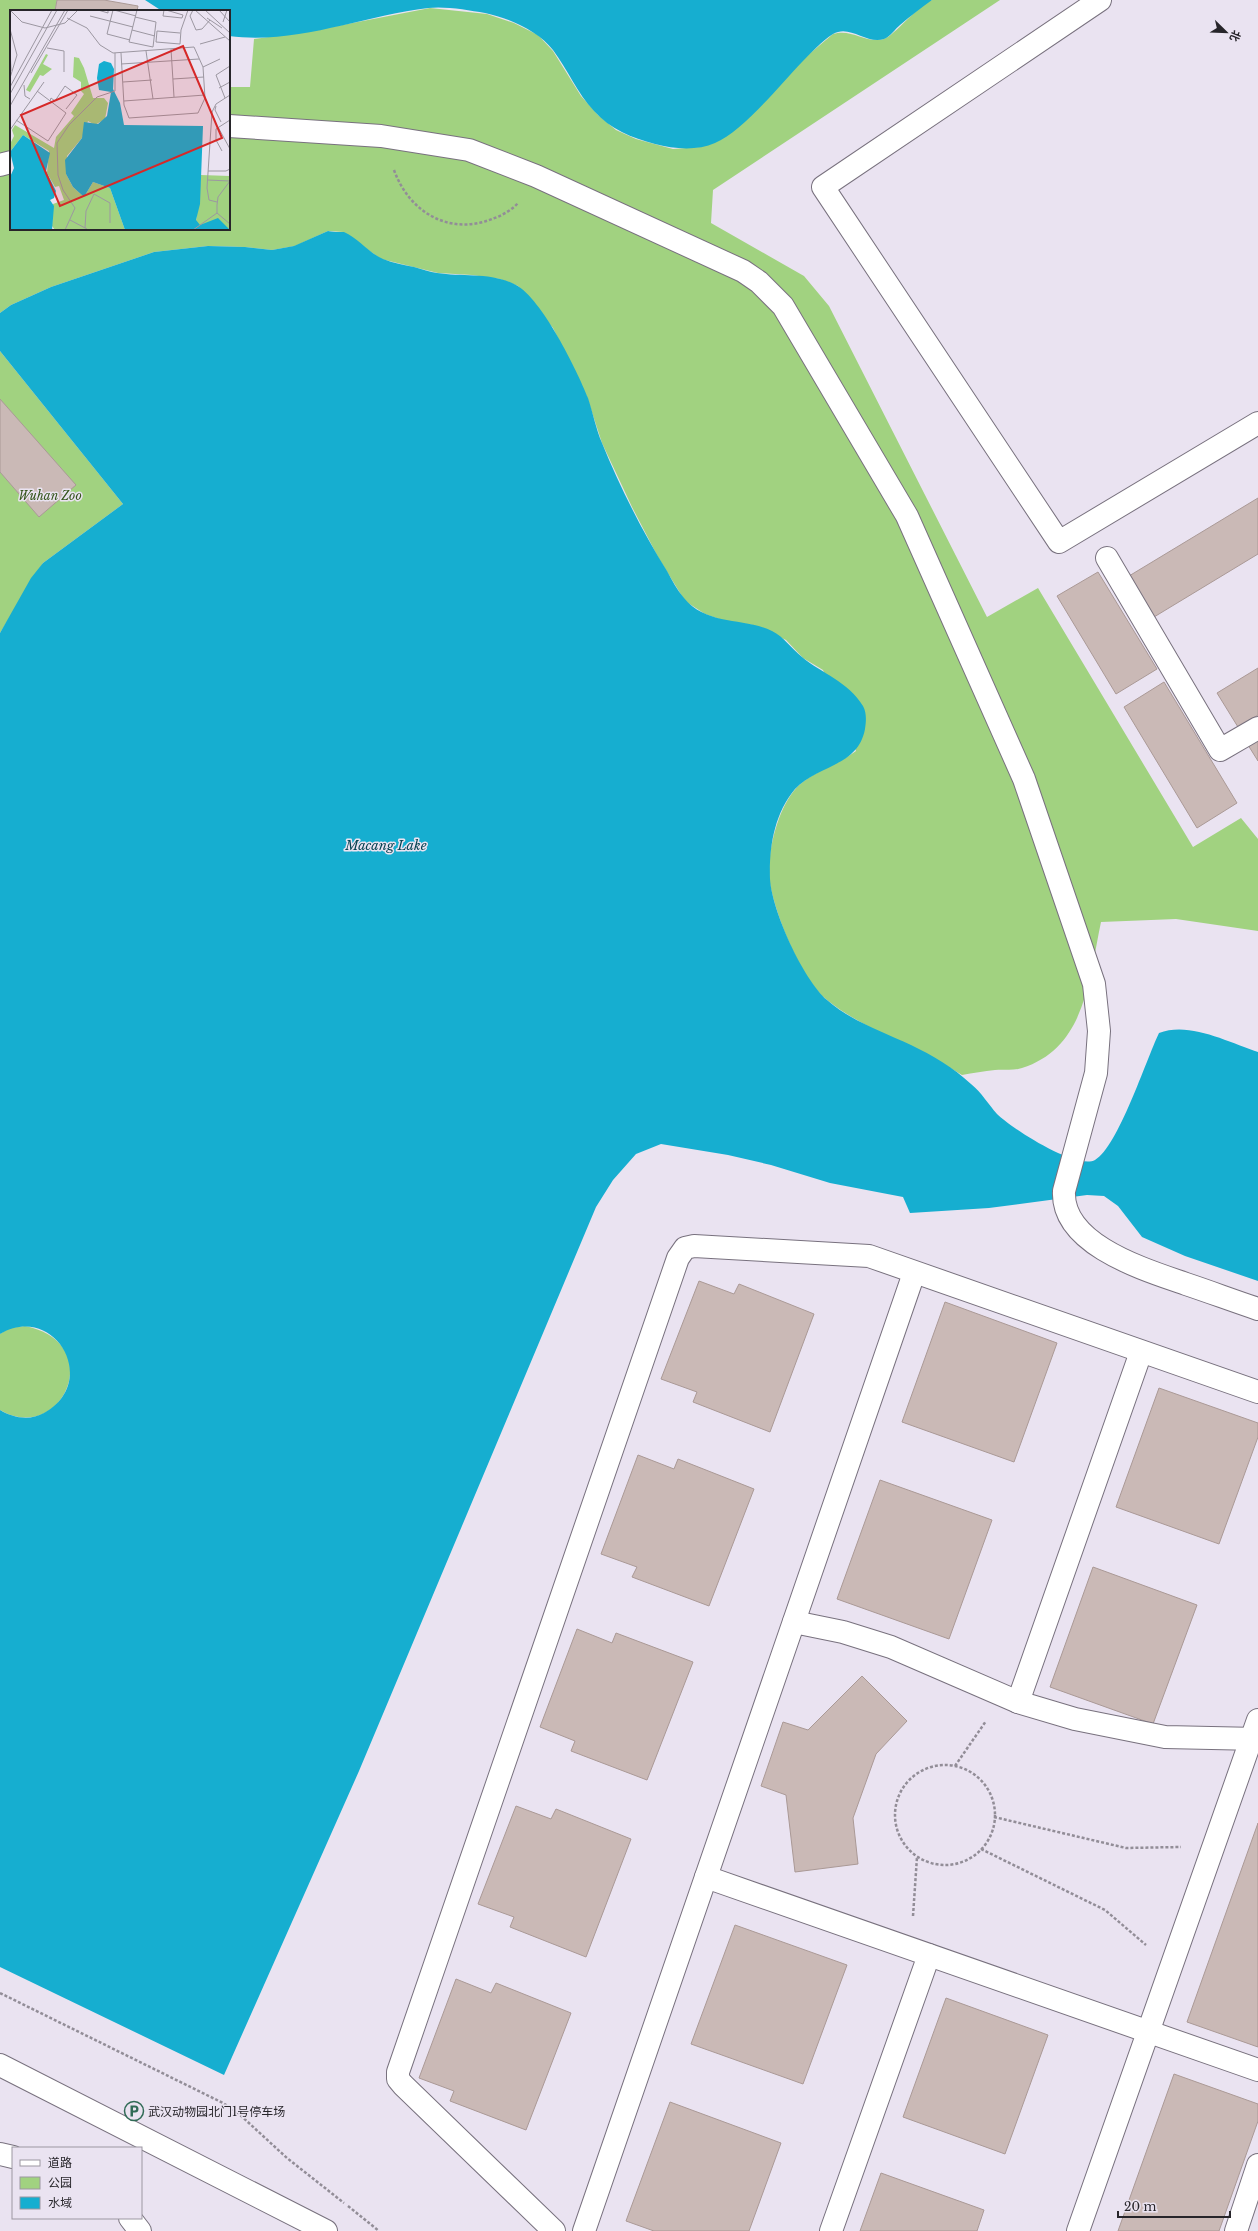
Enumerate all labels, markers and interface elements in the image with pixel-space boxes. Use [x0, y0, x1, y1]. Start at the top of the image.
inset map [10, 10, 230, 230]
north arrow [1206, 12, 1246, 52]
text: 北 [1227, 28, 1244, 44]
park label: Wuhan Zoo [18, 488, 82, 503]
water label: Macang Lake [344, 837, 427, 854]
parking icon: 武汉动物园北门1号停车场 [123, 2100, 145, 2122]
place label: 武汉动物园北门1号停车场 [148, 2104, 285, 2119]
legend [12, 2147, 142, 2219]
text: 道路 [48, 2155, 72, 2170]
text: 公园 [48, 2175, 72, 2190]
scale bar [1118, 2193, 1230, 2219]
text: 水域 [48, 2195, 72, 2210]
text: 20 m [1124, 2199, 1156, 2214]

